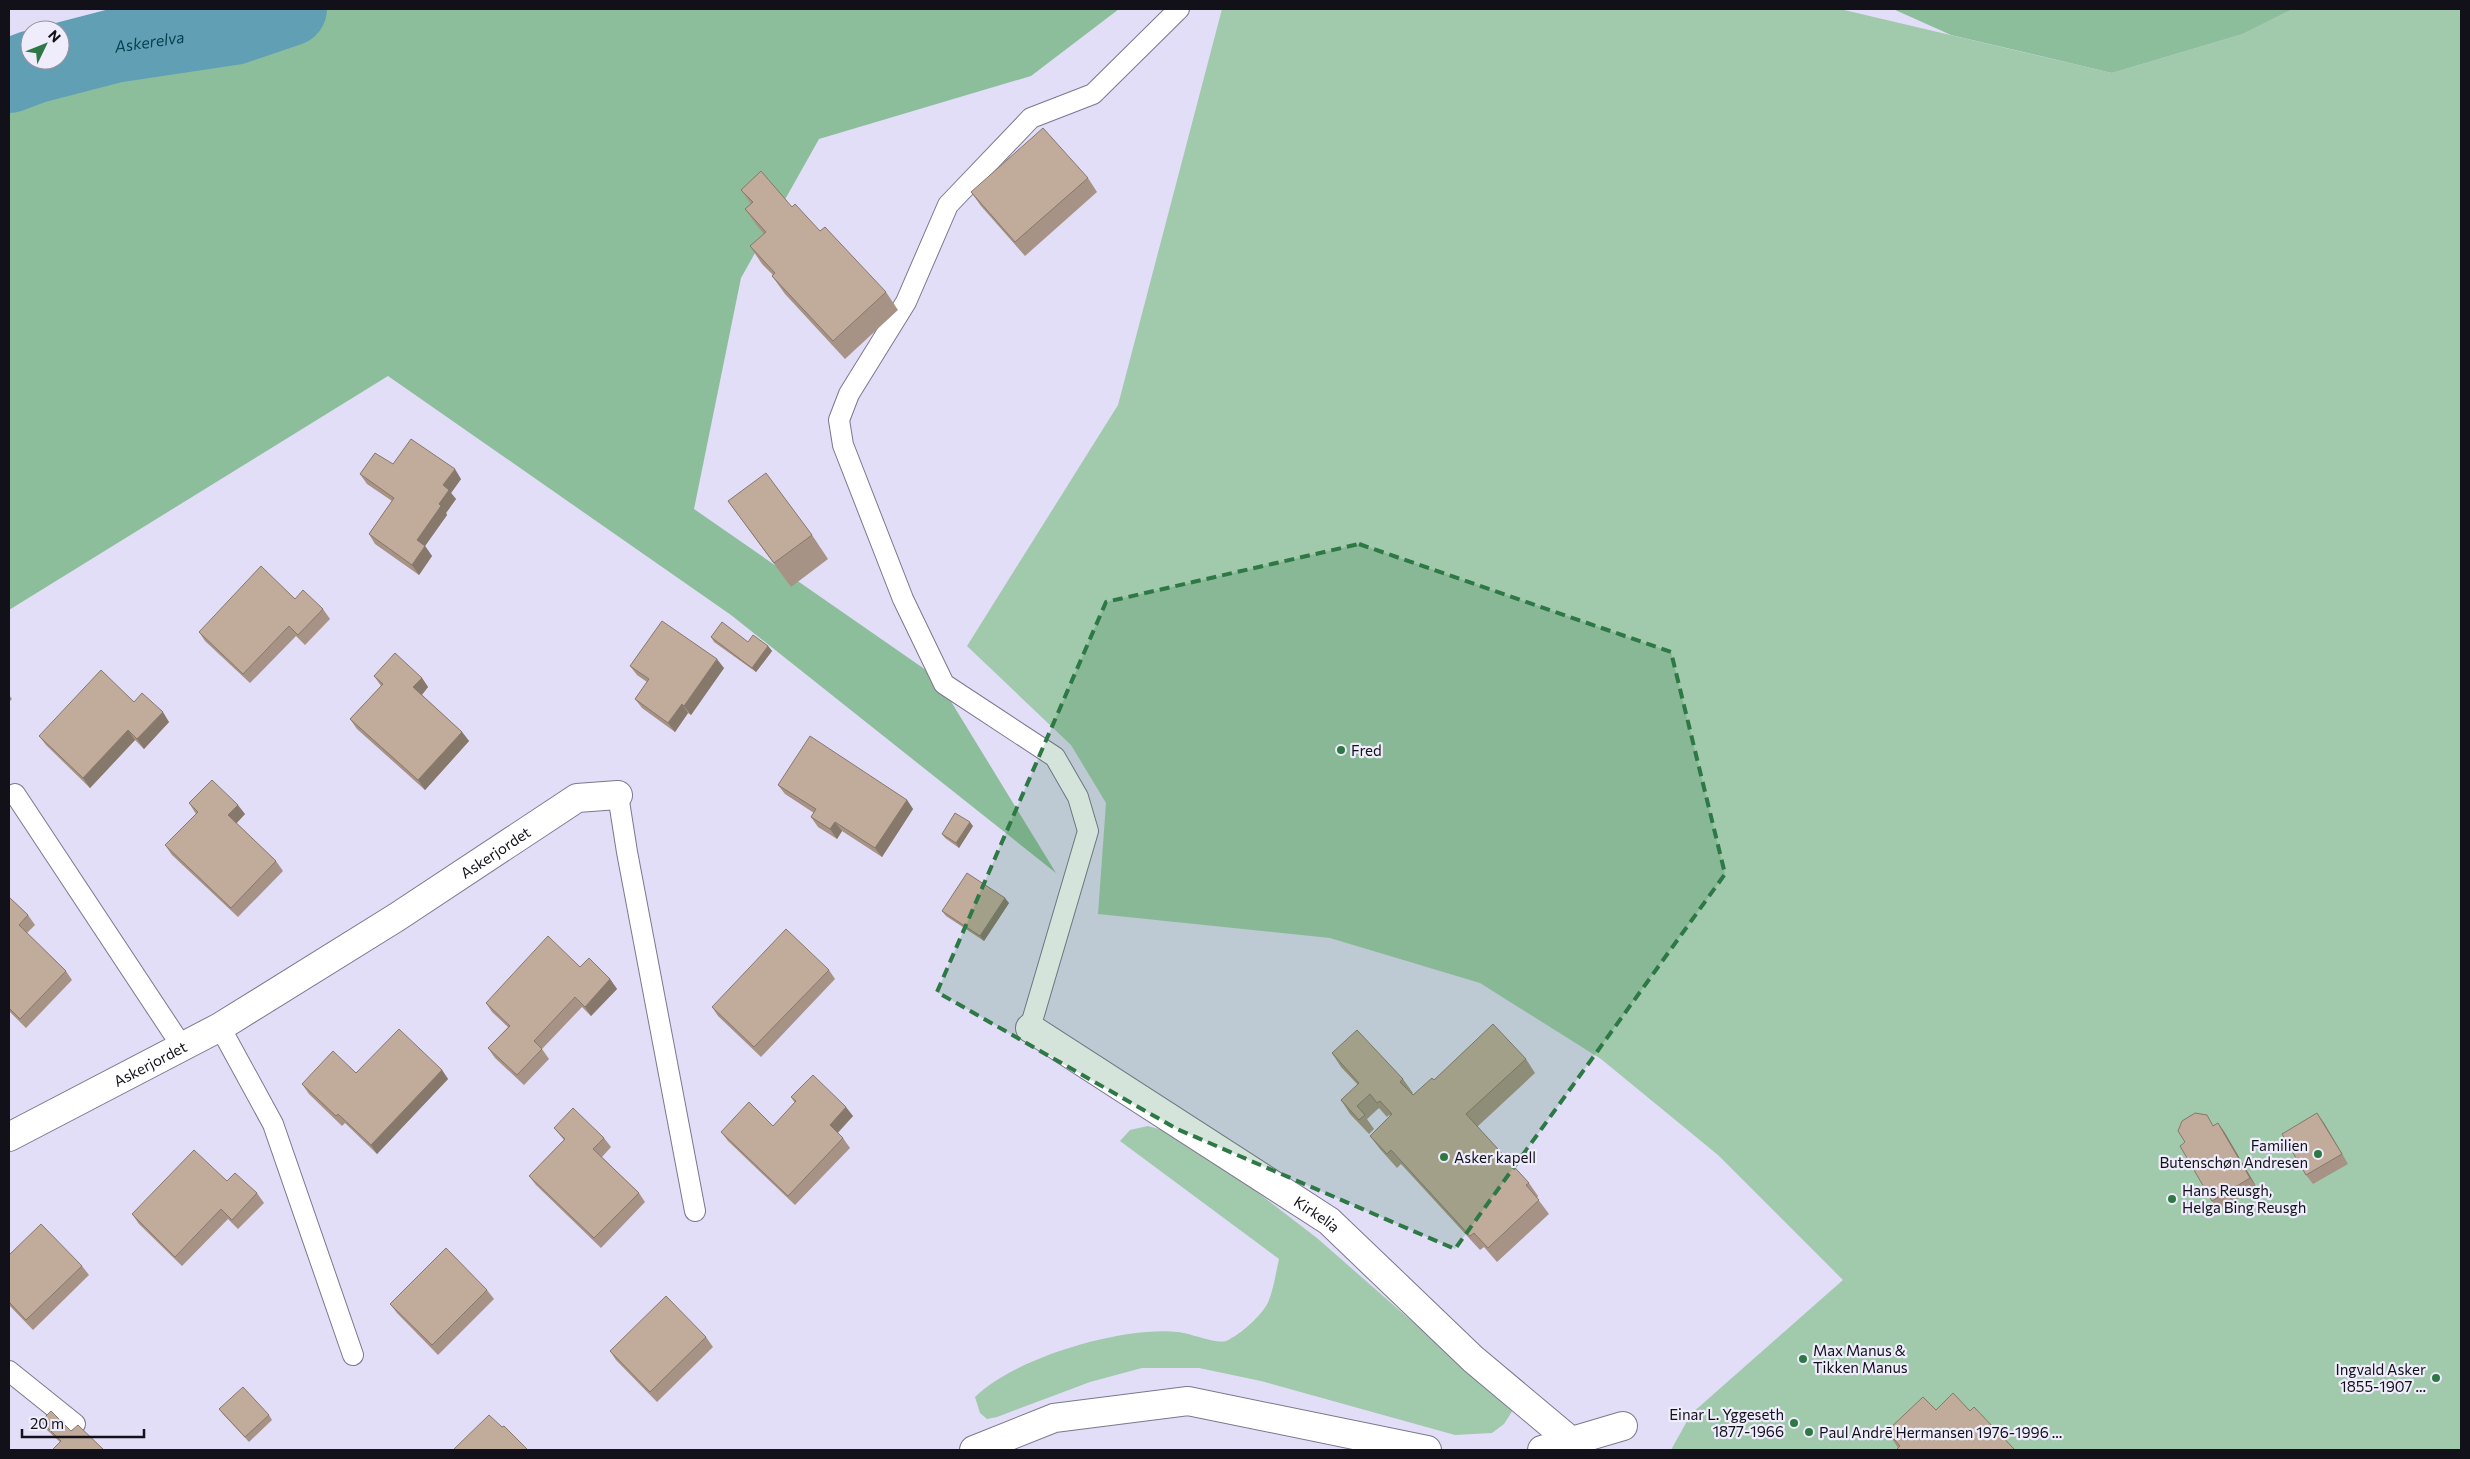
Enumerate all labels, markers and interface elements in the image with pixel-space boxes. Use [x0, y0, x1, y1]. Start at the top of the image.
north arrow [20, 20, 70, 70]
text: N [45, 26, 65, 45]
water label: Askerelva [112, 26, 185, 55]
place label: Fred [1351, 741, 1382, 759]
marker: Fred [1335, 744, 1347, 756]
street label: Askerjordet [457, 823, 534, 882]
street label: Askerjordet [110, 1037, 190, 1090]
place label: Familien Butenschøn Andresen [2160, 1136, 2308, 1171]
place label: Asker kapell [1454, 1148, 1536, 1166]
marker: Familien Butenschøn Andresen [2312, 1148, 2324, 1160]
marker: Asker kapell [1438, 1151, 1450, 1163]
place label: Hans Reusgh, Helga Bing Reusgh [2182, 1181, 2306, 1216]
street label: Kirkelia [1291, 1192, 1344, 1236]
marker: Hans Reusgh, Helga Bing Reusgh [2166, 1193, 2178, 1205]
place label: Max Manus & Tikken Manus [1813, 1341, 1908, 1376]
marker: Max Manus & Tikken Manus [1797, 1353, 1809, 1365]
place label: Ingvald Asker 1855-1907 ... [2335, 1360, 2426, 1395]
marker: Ingvald Asker 1855-1907 ... [2430, 1372, 2442, 1384]
place label: Einar L. Yggeseth 1877-1966 [1669, 1405, 1784, 1440]
scale bar [22, 1406, 145, 1438]
text: 20 m [30, 1414, 64, 1432]
marker: Einar L. Yggeseth 1877-1966 [1788, 1417, 1800, 1429]
place label: Paul Andrē Hermansen 1976-1996 ... [1819, 1423, 2062, 1441]
marker: Paul Andrē Hermansen 1976-1996 ... [1803, 1426, 1815, 1438]

